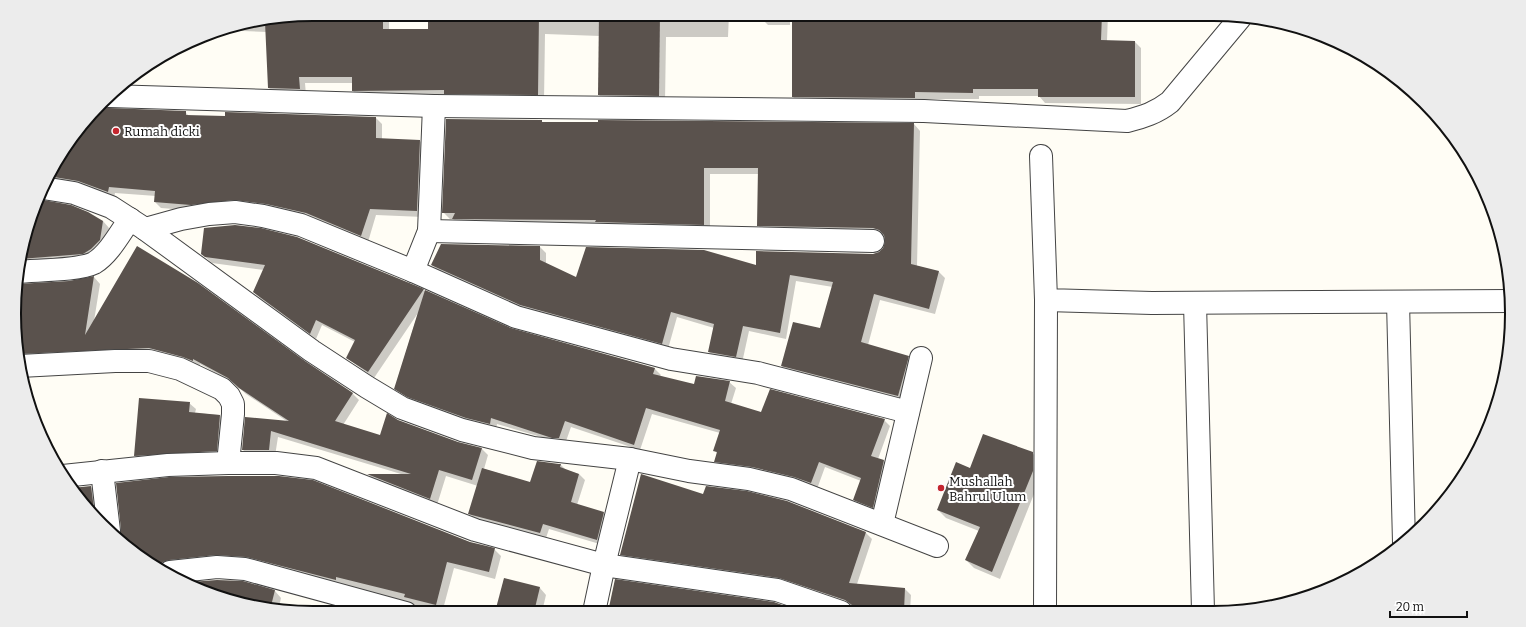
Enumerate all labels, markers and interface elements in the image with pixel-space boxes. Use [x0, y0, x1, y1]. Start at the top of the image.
place label: Rumah dicki [124, 124, 200, 139]
marker: Rumah dicki [111, 126, 121, 136]
place label: Mushallah Bahrul Ulum [949, 474, 1027, 504]
marker: Mushallah Bahrul Ulum [936, 483, 946, 493]
scale bar [1390, 593, 1467, 619]
text: 20 m [1396, 600, 1425, 614]

